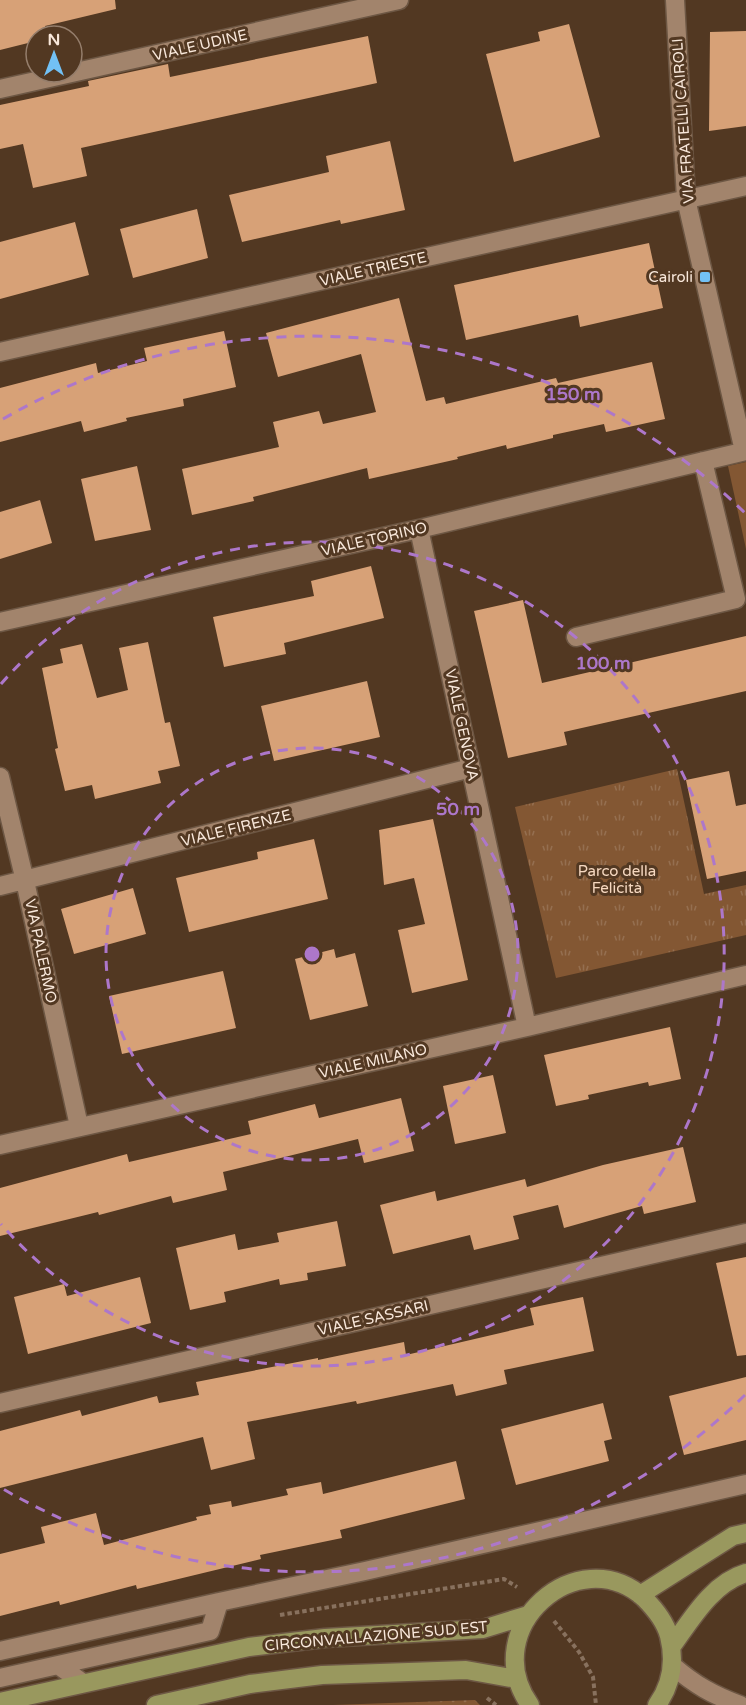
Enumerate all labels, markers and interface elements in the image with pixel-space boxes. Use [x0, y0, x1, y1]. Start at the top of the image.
north arrow [24, 24, 84, 84]
street label: VIALE UDINE [151, 25, 249, 65]
text: N [48, 30, 60, 50]
street label: VIA FRATELLI CAIROLI [668, 38, 698, 204]
street label: VIALE TRIESTE [318, 248, 428, 290]
place label: Cairoli [648, 268, 693, 286]
marker: Cairoli [698, 270, 712, 284]
text: 150 m [545, 383, 601, 405]
street label: VIALE TORINO [319, 518, 429, 560]
text: 100 m [575, 652, 631, 674]
street label: VIALE GENOVA [441, 667, 483, 783]
text: 50 m [436, 798, 480, 820]
street label: VIALE FIRENZE [179, 806, 293, 850]
park label: Parco della Felicità [578, 862, 656, 897]
street label: VIA PALERMO [21, 897, 61, 1005]
centre of rings [302, 944, 322, 964]
street label: VIALE MILANO [317, 1040, 429, 1082]
street label: VIALE SASSARI [316, 1297, 430, 1339]
street label: CIRCONVALLAZIONE SUD EST [264, 1617, 488, 1655]

